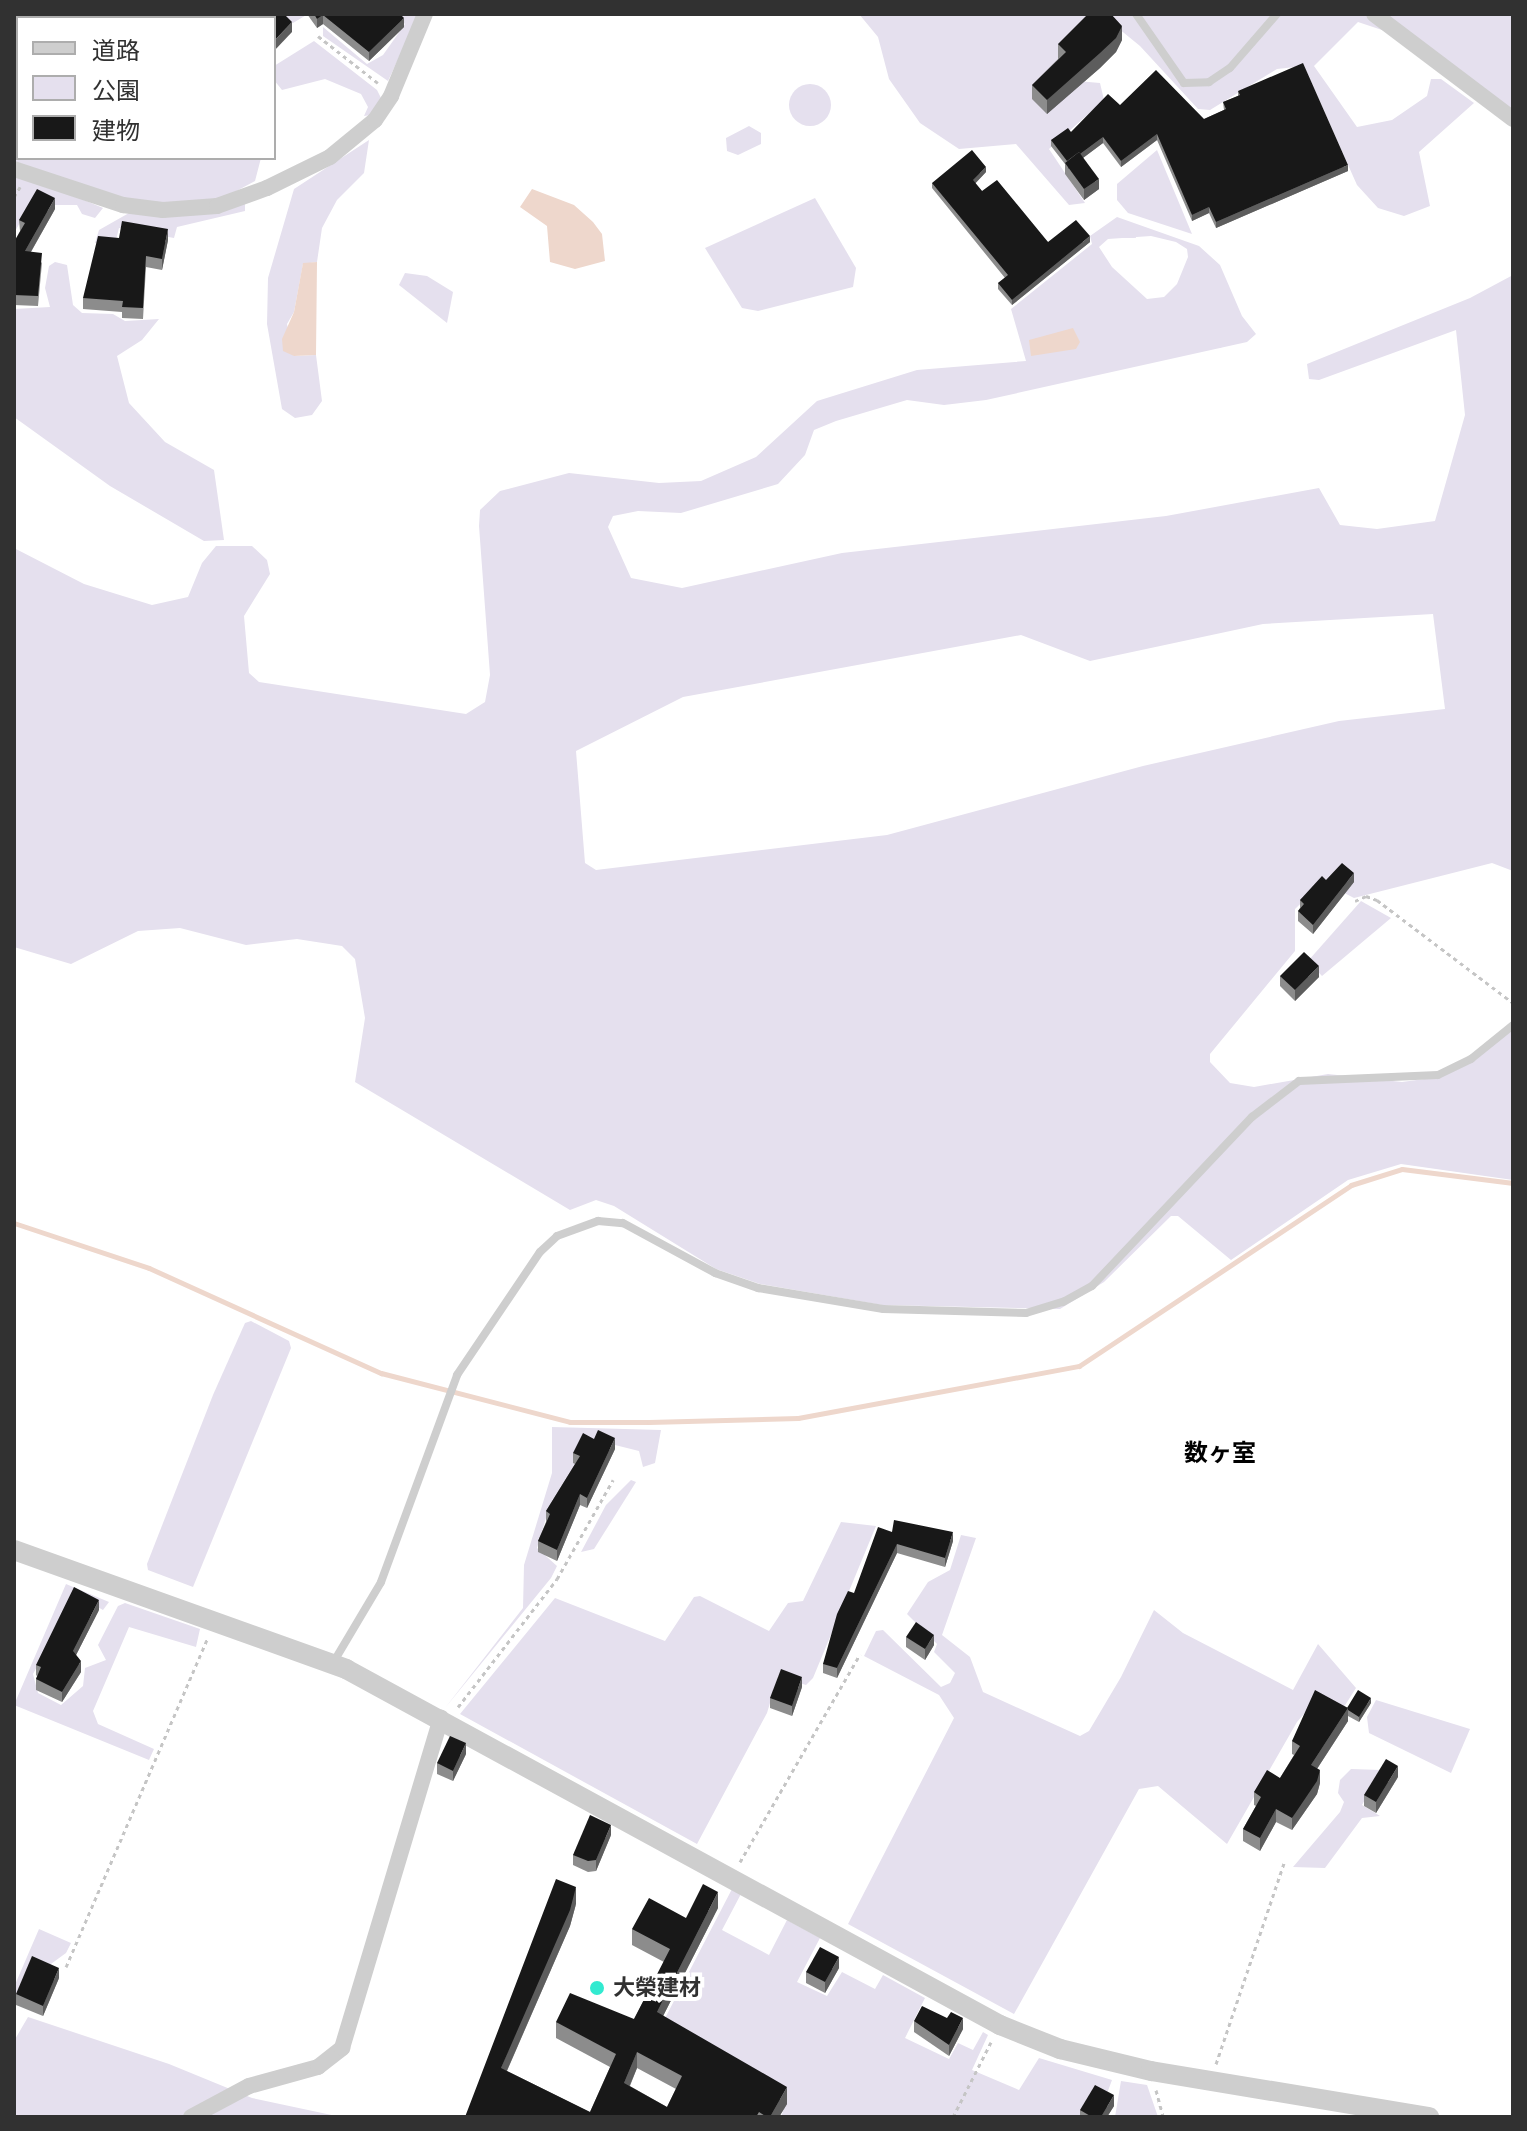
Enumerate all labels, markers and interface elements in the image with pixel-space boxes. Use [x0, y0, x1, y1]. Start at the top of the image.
legend [16, 16, 276, 160]
text: 道路 [92, 37, 140, 64]
text: 公園 [92, 77, 140, 104]
text: 建物 [92, 117, 140, 144]
district label: 数ヶ室 [1184, 1439, 1256, 1467]
place label: 大榮建材 [613, 1975, 701, 2001]
marker: 大榮建材 [588, 1979, 606, 1997]

